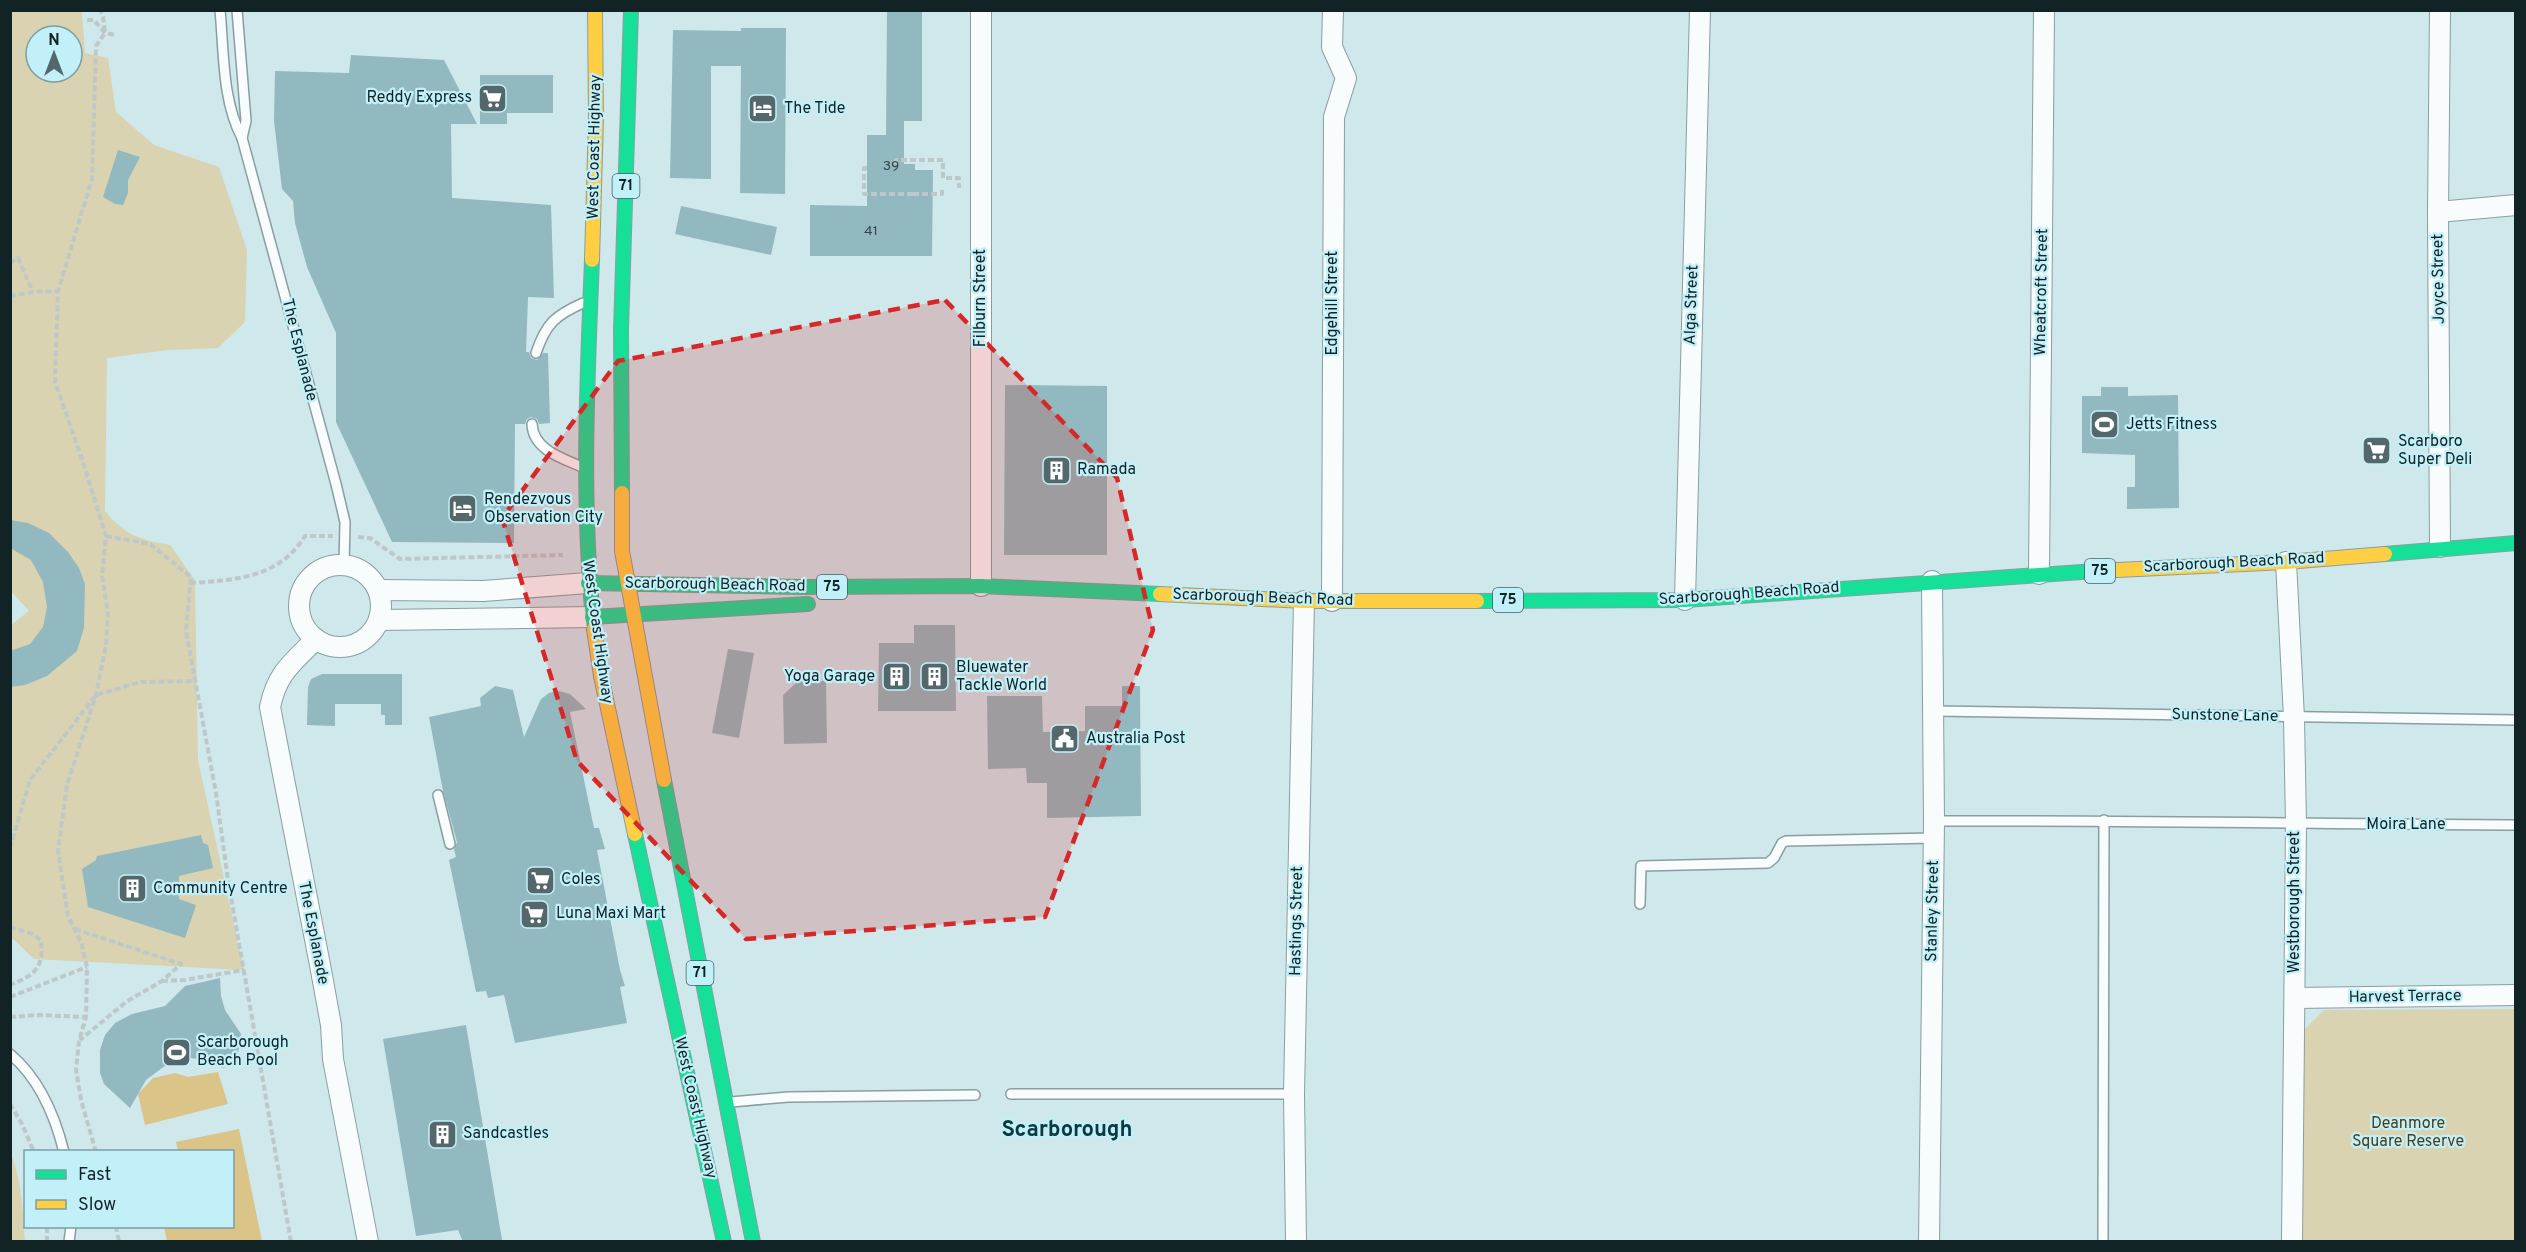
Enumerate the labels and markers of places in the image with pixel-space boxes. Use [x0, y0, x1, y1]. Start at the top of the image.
supermarket icon: Reddy Express [477, 82, 509, 114]
place label: Reddy Express [366, 88, 472, 108]
hotel icon: The Tide [747, 93, 779, 125]
place label: The Tide [784, 99, 845, 119]
sports icon: Jetts Fitness [2089, 409, 2121, 441]
place label: Jetts Fitness [2126, 415, 2217, 435]
place label: Scarboro Super Deli [2398, 432, 2472, 470]
supermarket icon: Scarboro Super Deli [2361, 435, 2393, 467]
building icon: Ramada [1040, 454, 1072, 486]
place label: Ramada [1077, 460, 1136, 480]
place label: Rendezvous Observation City [484, 490, 603, 528]
hotel icon: Rendezvous Observation City [447, 493, 479, 525]
place label: Bluewater Tackle World [956, 658, 1047, 696]
building icon: Yoga Garage [880, 661, 912, 693]
building icon: Bluewater Tackle World [919, 661, 951, 693]
place label: Yoga Garage [784, 667, 875, 687]
public building icon: Australia Post [1049, 723, 1081, 755]
place label: Australia Post [1086, 729, 1186, 749]
supermarket icon: Coles [524, 864, 556, 896]
place label: Coles [561, 870, 601, 890]
building icon: Community Centre [116, 873, 148, 905]
place label: Community Centre [153, 879, 288, 899]
supermarket icon: Luna Maxi Mart [519, 898, 551, 930]
place label: Luna Maxi Mart [556, 904, 666, 924]
place label: Scarborough Beach Pool [197, 1033, 289, 1071]
sports icon: Scarborough Beach Pool [160, 1036, 192, 1068]
building icon: Sandcastles [426, 1118, 458, 1150]
place label: Sandcastles [463, 1124, 549, 1144]

